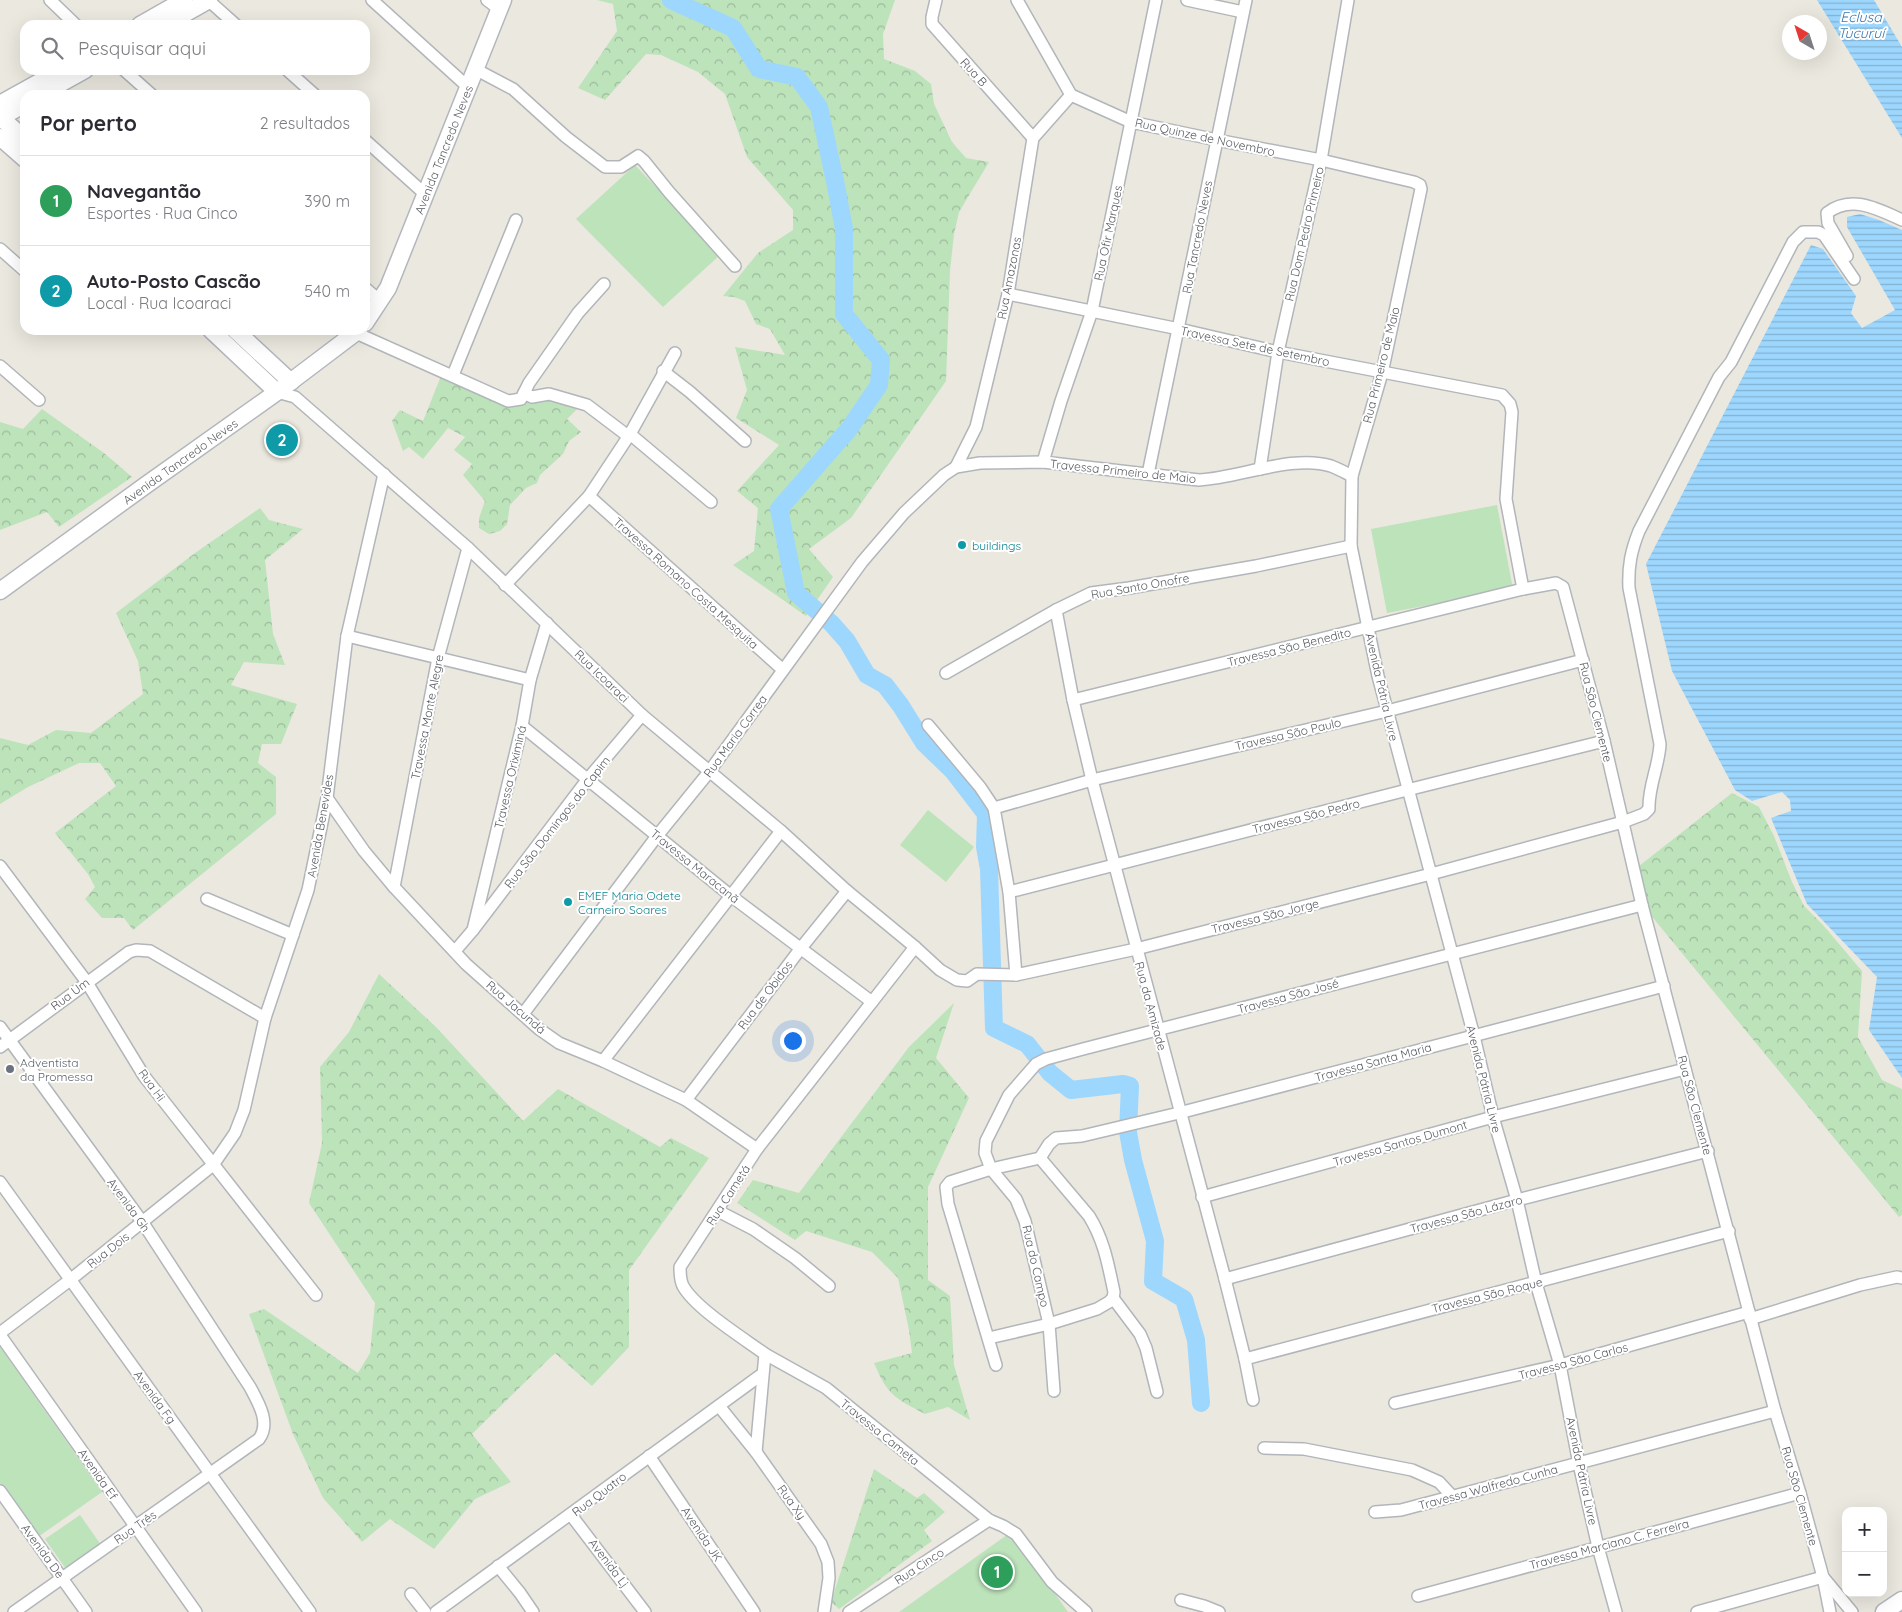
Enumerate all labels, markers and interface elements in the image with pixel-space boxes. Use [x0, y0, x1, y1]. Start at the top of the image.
water label: Eclusa Tucuruí [1838, 8, 1887, 42]
north arrow [1782, 15, 1827, 60]
search box [20, 20, 370, 75]
icon: search [38, 34, 66, 62]
text: Pesquisar aqui [78, 36, 206, 60]
street label: Rua B [957, 55, 991, 89]
street label: Avenida Tancredo Neves [411, 83, 476, 216]
text: Por perto [40, 110, 137, 136]
text: 2 resultados [260, 113, 350, 133]
street label: Rua Quinze de Novembro [1134, 115, 1276, 159]
street label: Rua Dom Pedro Primeiro [1281, 165, 1327, 303]
text: Navegantão [87, 179, 201, 203]
street label: Rua Tancredo Neves [1179, 179, 1215, 295]
street label: Rua Ofir Marques [1091, 183, 1126, 282]
text: 1 [53, 191, 59, 211]
text: 390 m [304, 191, 350, 211]
text: Esportes · Rua Cinco [87, 203, 238, 223]
street label: Rua Amazonas [994, 235, 1024, 321]
text: Auto-Posto Cascão [87, 269, 261, 293]
text: 2 [51, 281, 61, 301]
text: 540 m [304, 281, 350, 301]
text: Local · Rua Icoaraci [87, 293, 231, 313]
street label: Rua Primeiro de Maio [1359, 305, 1403, 425]
street label: Travessa Sete de Setembro [1179, 323, 1331, 369]
street label: Avenida Tancredo Neves [120, 415, 241, 507]
pin: 2 [266, 421, 298, 459]
street label: Travessa Primeiro de Maio [1049, 456, 1197, 486]
street label: Travessa Romano Costa Mesquita [610, 514, 762, 652]
place label: buildings [972, 538, 1021, 553]
marker: buildings [956, 539, 968, 551]
street label: Rua Santo Onofre [1090, 570, 1191, 602]
street label: Travessa São Benedito [1226, 624, 1352, 670]
street label: Avenida Pátria Livre [1362, 632, 1402, 743]
street label: Rua Icoaraci [572, 646, 632, 706]
street label: Travessa Monte Alegre [408, 653, 447, 781]
street label: Rua São Clemente [1576, 660, 1616, 764]
street label: Rua Maria Correa [700, 692, 770, 780]
street label: Travessa São Paulo [1233, 714, 1343, 754]
street label: Travessa Oriximiná [491, 724, 529, 830]
street label: Rua São Domingos do Capim [501, 753, 613, 891]
street label: Avenida Benevides [304, 773, 337, 879]
street label: Travessa São Pedro [1251, 795, 1361, 837]
street label: Travessa Maracanã [648, 826, 742, 906]
place label: EMEF Maria Odete Carneiro Soares [578, 888, 681, 917]
street label: Travessa São Jorge [1210, 895, 1320, 937]
marker: EMEF Maria Odete Carneiro Soares [562, 896, 574, 908]
street label: Rua de Obidos [734, 958, 796, 1032]
street label: Rua da Amizade [1132, 960, 1170, 1052]
street label: Rua Um [48, 974, 92, 1013]
street label: Travessa São José [1236, 975, 1340, 1017]
street label: Rua Jacundá [483, 977, 549, 1037]
street label: Avenida Pátria Livre [1463, 1024, 1505, 1135]
your location [780, 1028, 806, 1054]
street label: Travessa Santa Maria [1313, 1039, 1433, 1085]
street label: Rua São Clemente [1674, 1054, 1716, 1157]
place label: Adventista da Promessa [20, 1055, 93, 1084]
marker: Adventista da Promessa [4, 1063, 16, 1075]
street label: Rua Hi [135, 1066, 169, 1104]
street label: Travessa Santos Dumont [1331, 1117, 1469, 1169]
street label: Rua Cametá [703, 1162, 753, 1228]
street label: Avenida Gh [104, 1175, 154, 1235]
street label: Travessa São Lázaro [1408, 1192, 1524, 1236]
street label: Rua do Campo [1019, 1224, 1053, 1308]
street label: Rua Dois [84, 1229, 132, 1271]
street label: Travessa São Roque [1430, 1274, 1544, 1316]
street label: Travessa São Carlos [1517, 1339, 1630, 1383]
street label: Avenida Fg [131, 1368, 179, 1426]
street label: Travessa Cameta [837, 1396, 923, 1468]
street label: Avenida Pátria Livre [1563, 1415, 1601, 1527]
street label: Rua São Clemente [1779, 1445, 1821, 1548]
street label: Avenida Ef [75, 1446, 121, 1503]
street label: Travessa Walfredo Cunha [1417, 1461, 1559, 1513]
street label: Rua Quatro [569, 1469, 629, 1519]
street label: Rua Xy [774, 1482, 810, 1522]
street label: Avenida JK [678, 1504, 726, 1564]
street label: Rua Três [111, 1507, 160, 1547]
map controls [1842, 1507, 1887, 1597]
button: + [1842, 1507, 1887, 1552]
street label: Travessa Marciano C. Ferreira [1527, 1515, 1691, 1573]
street label: Avenida De [18, 1521, 68, 1581]
street label: Avenida Lj [586, 1536, 632, 1590]
street label: Rua Cinco [891, 1544, 947, 1588]
button: − [1842, 1552, 1887, 1597]
pin: 1 [981, 1553, 1013, 1591]

